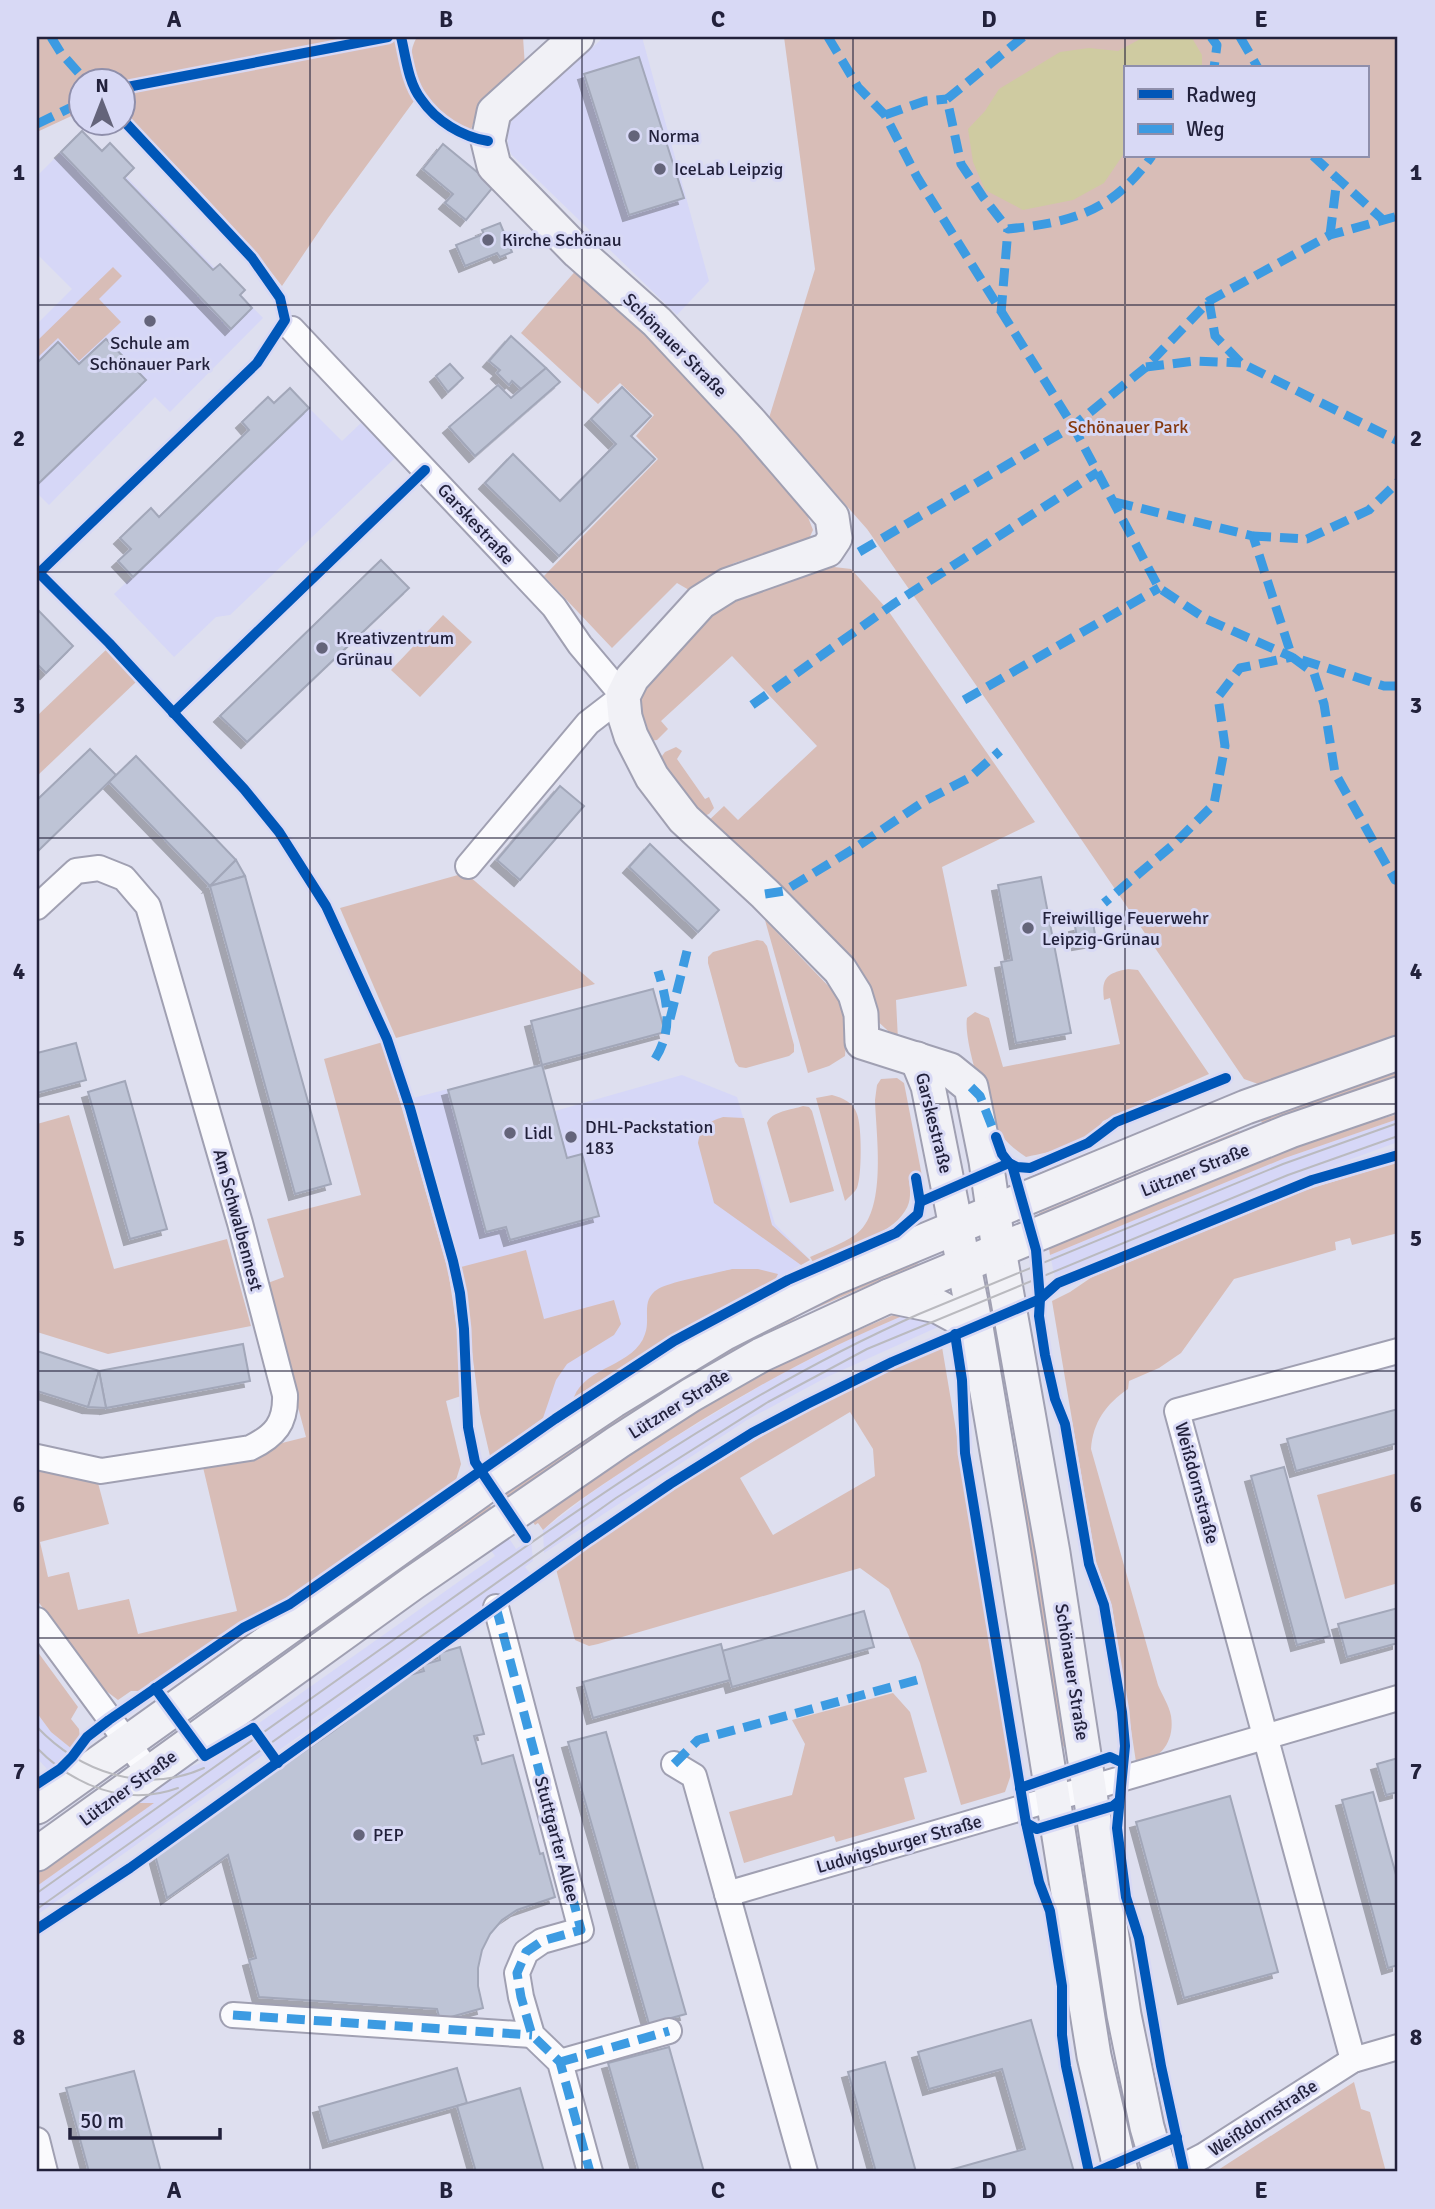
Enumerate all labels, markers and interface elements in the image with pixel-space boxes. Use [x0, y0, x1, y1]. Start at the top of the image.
text: A [167, 5, 182, 34]
text: B [439, 5, 453, 34]
text: C [711, 5, 725, 34]
text: D [981, 5, 997, 34]
text: E [1254, 5, 1268, 34]
north arrow [66, 66, 136, 136]
legend [1124, 66, 1368, 158]
text: N [95, 74, 109, 98]
text: Radweg [1186, 82, 1257, 108]
text: Weg [1186, 116, 1225, 142]
place label: Norma [648, 125, 700, 147]
marker: Norma [626, 128, 642, 144]
text: 1 [13, 158, 25, 187]
place label: IceLab Leipzig [674, 158, 783, 180]
text: 1 [1410, 158, 1422, 187]
marker: IceLab Leipzig [652, 161, 668, 177]
place label: Kirche Schönau [502, 229, 622, 251]
marker: Kirche Schönau [480, 232, 496, 248]
street label: Schönauer Straße [618, 288, 732, 402]
marker: Schule am Schönauer Park [142, 313, 158, 329]
place label: Schule am Schönauer Park [90, 332, 210, 375]
park label: Schönauer Park [1068, 416, 1188, 438]
text: 2 [13, 424, 25, 453]
text: 2 [1410, 424, 1422, 453]
street label: Garskestraße [433, 479, 519, 569]
place label: Kreativzentrum Grünau [336, 627, 454, 670]
marker: Kreativzentrum Grünau [314, 640, 330, 656]
text: 3 [13, 691, 25, 720]
text: 3 [1410, 691, 1422, 720]
place label: Freiwillige Feuerwehr Leipzig-Grünau [1042, 907, 1209, 950]
marker: Freiwillige Feuerwehr Leipzig-Grünau [1020, 920, 1036, 936]
text: 4 [13, 957, 25, 986]
text: 4 [1410, 957, 1422, 986]
street label: Garskestraße [911, 1070, 957, 1176]
place label: DHL-Packstation 183 [585, 1116, 713, 1159]
place label: Lidl [524, 1122, 553, 1144]
marker: Lidl [502, 1125, 518, 1141]
marker: DHL-Packstation 183 [563, 1129, 579, 1145]
street label: Lützner Straße [1138, 1138, 1252, 1202]
street label: Am Schwalbennest [208, 1147, 268, 1293]
text: 5 [13, 1224, 25, 1253]
text: 5 [1410, 1224, 1422, 1253]
street label: Lützner Straße [624, 1364, 734, 1444]
street label: Weißdornstraße [1170, 1420, 1224, 1546]
text: 6 [13, 1490, 25, 1519]
text: 6 [1410, 1490, 1422, 1519]
street label: Schönauer Straße [1050, 1602, 1094, 1742]
street label: Lützner Straße [75, 1745, 181, 1831]
text: 7 [13, 1757, 25, 1786]
text: 7 [1410, 1757, 1422, 1786]
street label: Stuttgarter Allee [530, 1774, 584, 1904]
street label: Ludwigsburger Straße [814, 1810, 984, 1878]
place label: PEP [373, 1824, 404, 1846]
marker: PEP [351, 1827, 367, 1843]
text: 8 [13, 2023, 25, 2052]
text: 8 [1410, 2023, 1422, 2052]
street label: Weißdornstraße [1205, 2075, 1321, 2161]
scale bar [70, 2097, 220, 2141]
text: 50 m [80, 2108, 124, 2134]
text: A [167, 2176, 182, 2205]
text: B [439, 2176, 453, 2205]
text: C [711, 2176, 725, 2205]
text: D [981, 2176, 997, 2205]
text: E [1254, 2176, 1268, 2205]

